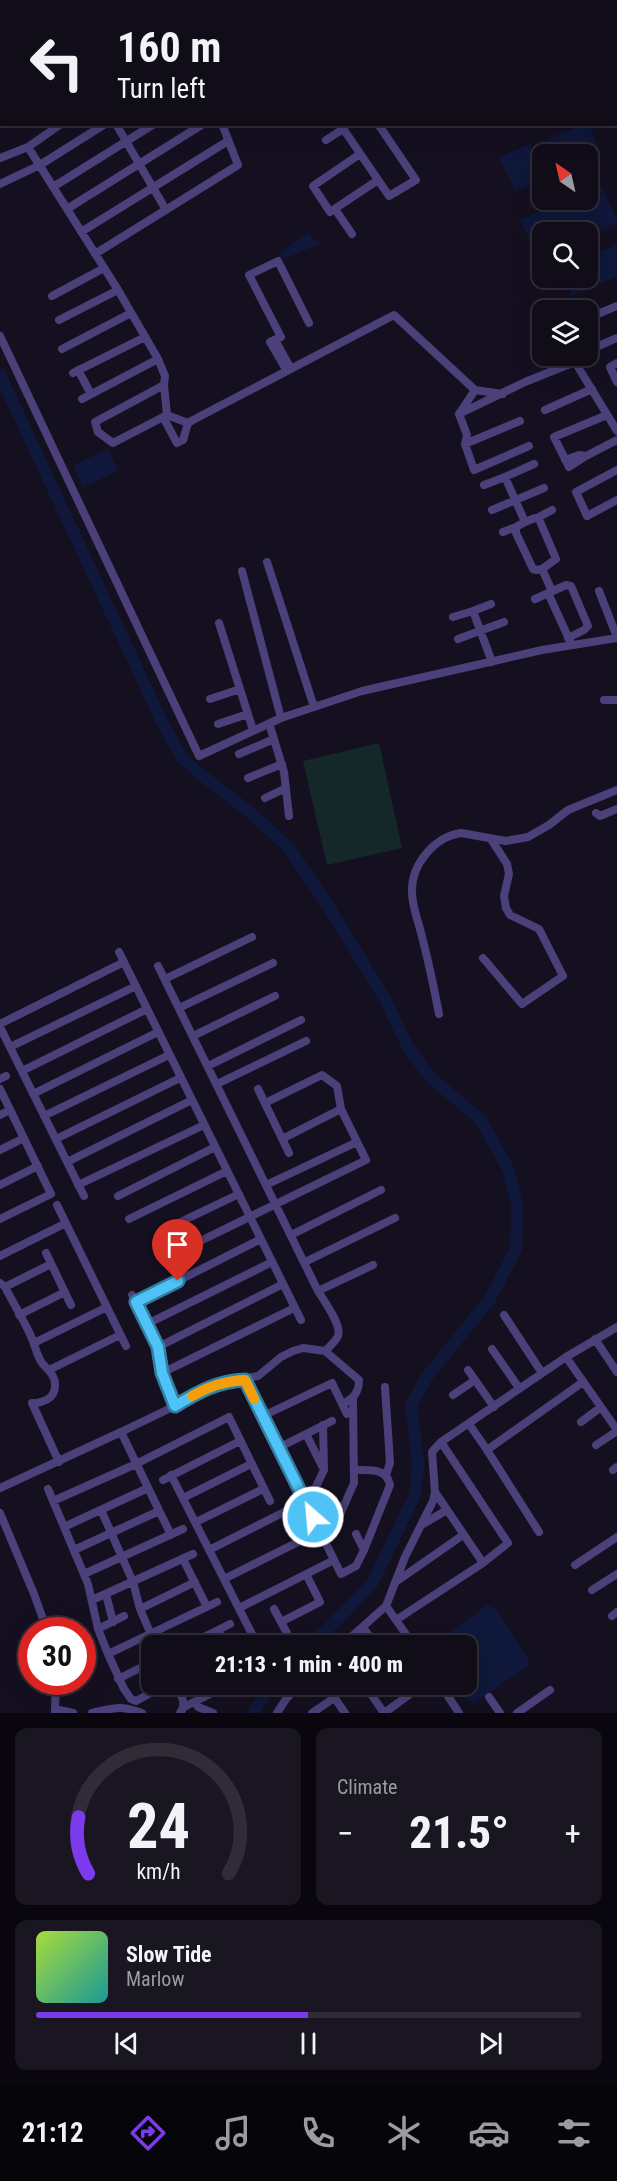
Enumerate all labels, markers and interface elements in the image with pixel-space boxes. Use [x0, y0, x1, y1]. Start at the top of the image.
text: 160 m [117, 23, 222, 72]
icon: left [18, 24, 96, 102]
text: Turn left [117, 73, 206, 105]
north arrow [532, 144, 598, 210]
map controls [532, 144, 598, 366]
button: search [532, 222, 598, 288]
button: layers [532, 300, 598, 366]
pin [152, 1219, 203, 1281]
icon: arrive [161, 1228, 194, 1261]
position arrow [281, 1485, 345, 1549]
speed limit sign: 30 [18, 1617, 96, 1695]
text: 21:13 · 1 min · 400 m [215, 1652, 403, 1677]
text: Climate [337, 1775, 397, 1799]
text: 24 [126, 1790, 190, 1863]
text: 21.5° [409, 1806, 509, 1859]
text: − [337, 1814, 354, 1853]
text: + [565, 1814, 581, 1853]
text: km/h [136, 1859, 180, 1884]
text: Slow Tide [126, 1942, 212, 1967]
text: Marlow [126, 1967, 184, 1991]
icon: previous [110, 2027, 143, 2060]
icon: pause [292, 2027, 325, 2060]
icon: next [474, 2027, 507, 2060]
icon: directions [127, 2112, 169, 2154]
icon: music [212, 2112, 254, 2154]
icon: phone [297, 2112, 339, 2154]
icon: climate [383, 2112, 425, 2154]
icon: car [468, 2112, 510, 2154]
icon: filters [553, 2112, 595, 2154]
text: 21:12 [22, 2117, 84, 2149]

